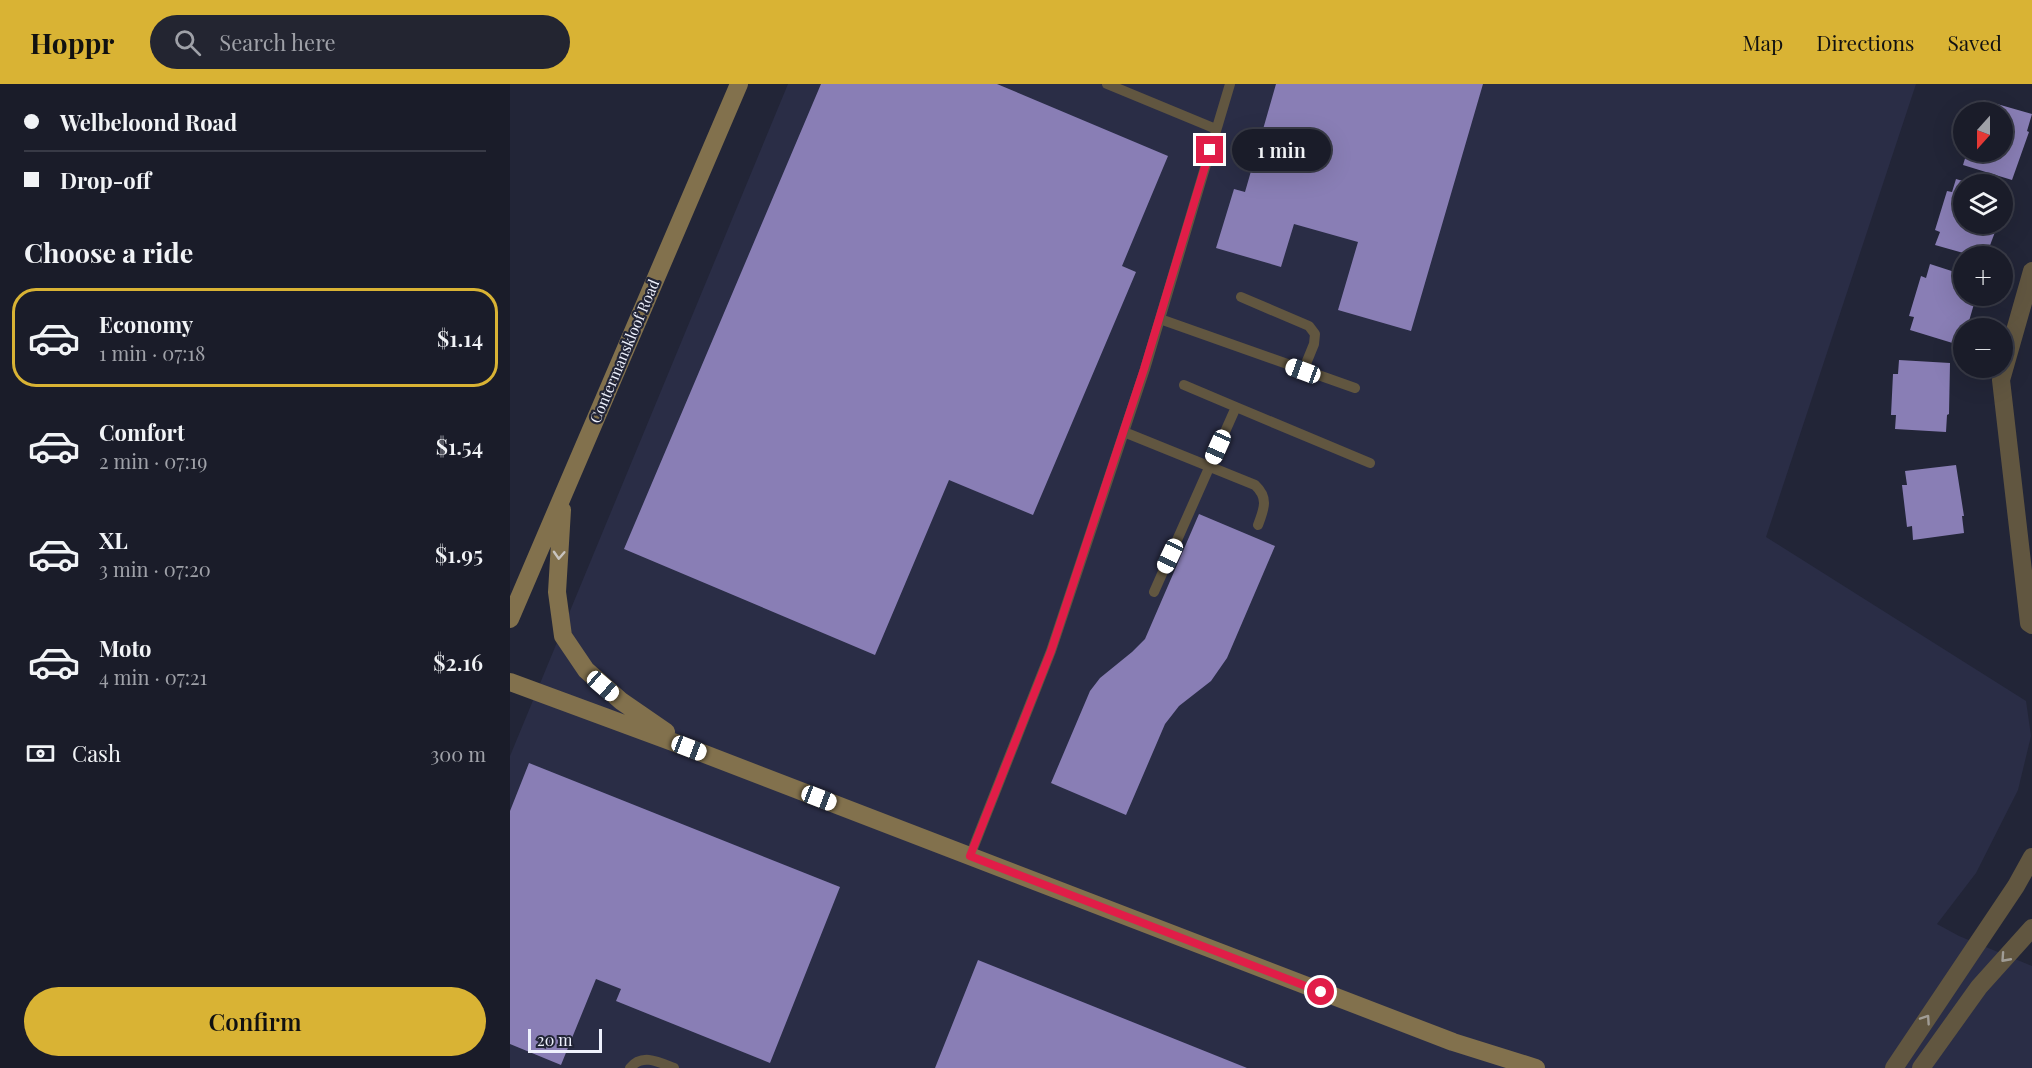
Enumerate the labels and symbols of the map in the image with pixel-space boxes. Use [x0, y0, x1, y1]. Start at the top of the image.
north arrow [1953, 102, 2013, 162]
callout: 1 min [1231, 129, 1330, 171]
route end [1196, 136, 1223, 163]
street label: Contermanskloof Road [585, 276, 664, 426]
car [1283, 356, 1323, 386]
car [1202, 427, 1234, 467]
car [1154, 536, 1186, 576]
one-way arrow [553, 550, 566, 559]
car [584, 667, 622, 705]
car [669, 733, 709, 763]
car [799, 783, 839, 813]
one-way arrow [2002, 950, 2013, 961]
route start [1307, 978, 1334, 1005]
one-way arrow [1919, 1015, 1930, 1026]
scale bar [528, 1026, 602, 1054]

